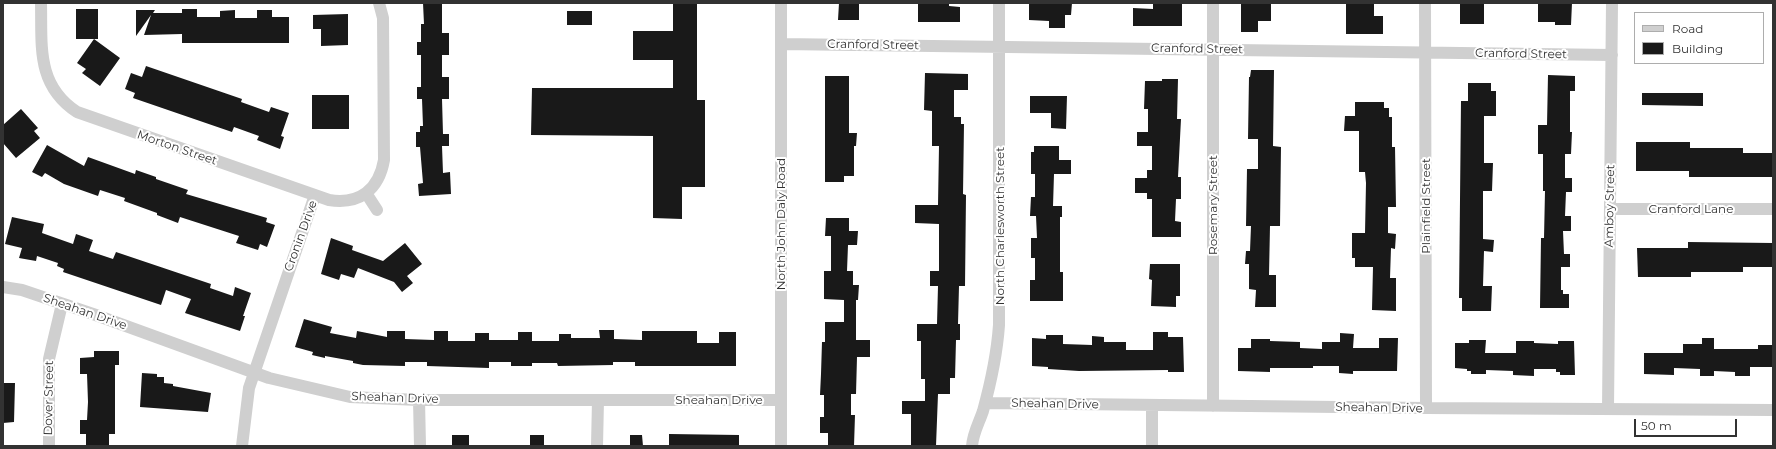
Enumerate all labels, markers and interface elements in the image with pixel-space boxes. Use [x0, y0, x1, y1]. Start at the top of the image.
legend [1634, 12, 1764, 64]
text: Road [1672, 21, 1703, 36]
street label: Cranford Street [827, 37, 919, 53]
street label: Cranford Street [1151, 41, 1243, 57]
text: Building [1672, 41, 1723, 56]
street label: Cranford Street [1475, 46, 1567, 62]
street label: Morton Street [135, 128, 219, 168]
street label: North Charlesworth Street [993, 147, 1007, 305]
street label: Rosemary Street [1206, 155, 1220, 255]
street label: North John Daly Road [774, 158, 788, 290]
street label: Plainfield Street [1419, 158, 1433, 254]
street label: Amboy Street [1602, 165, 1618, 247]
street label: Cronin Drive [281, 198, 321, 274]
street label: Cranford Lane [1649, 202, 1733, 216]
street label: Sheahan Drive [41, 291, 129, 333]
street label: Dover Street [41, 360, 57, 436]
street label: Sheahan Drive [351, 389, 439, 407]
street label: Sheahan Drive [675, 393, 763, 407]
street label: Sheahan Drive [1011, 396, 1099, 412]
street label: Sheahan Drive [1335, 400, 1423, 416]
scale bar [1636, 411, 1739, 437]
text: 50 m [1641, 418, 1672, 433]

